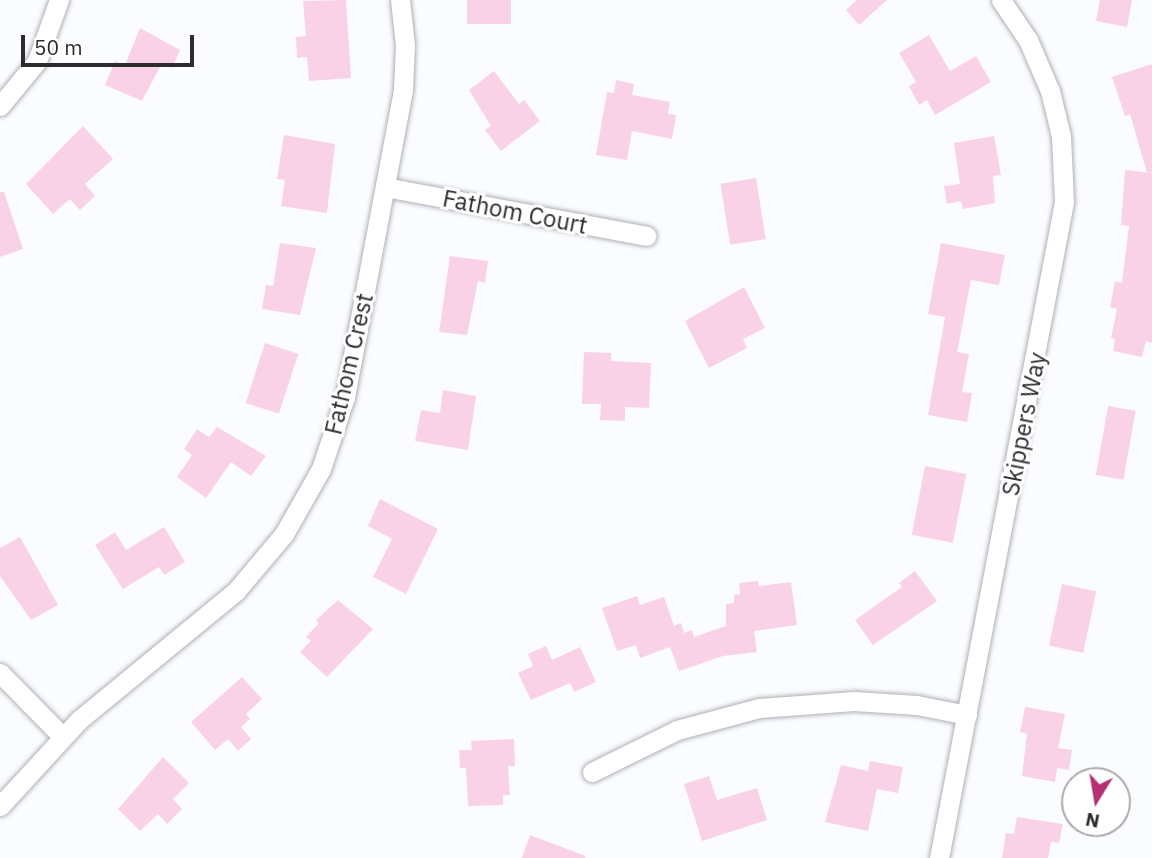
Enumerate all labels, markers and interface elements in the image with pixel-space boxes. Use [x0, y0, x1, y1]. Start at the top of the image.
scale bar [24, 21, 198, 65]
text: 50 m [34, 33, 83, 61]
street label: Fathom Court [440, 184, 590, 240]
street label: Fathom Crest [319, 291, 379, 437]
street label: Skippers Way [996, 350, 1052, 498]
north arrow [1061, 767, 1131, 837]
text: N [1083, 808, 1101, 834]

